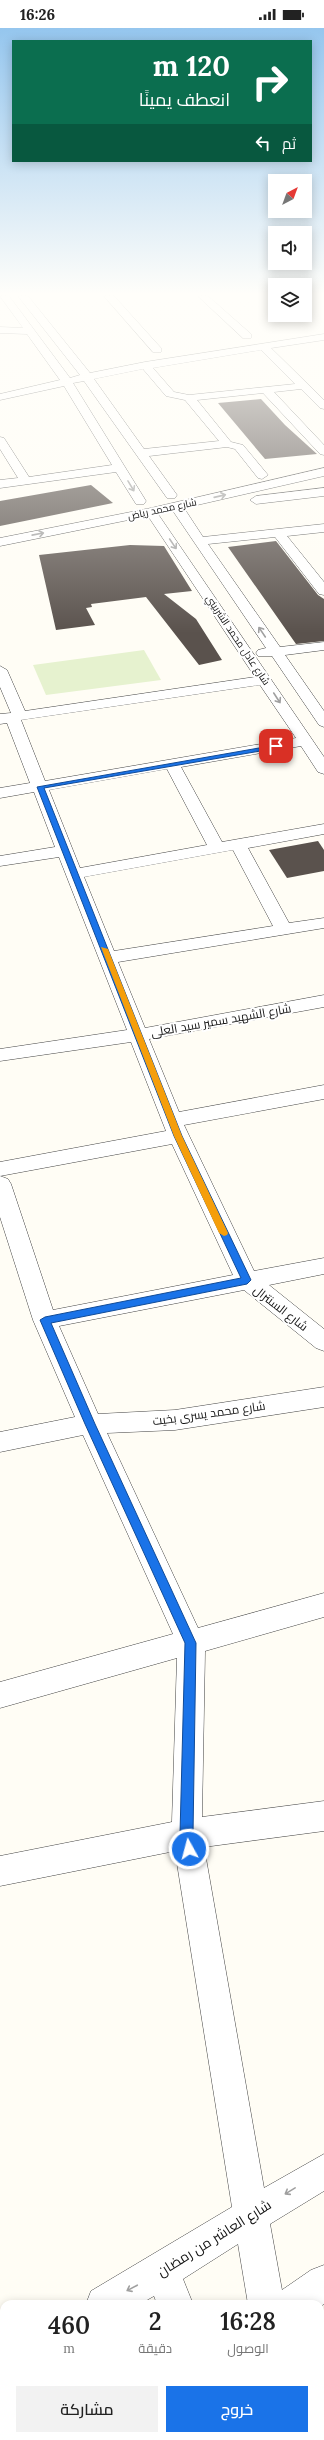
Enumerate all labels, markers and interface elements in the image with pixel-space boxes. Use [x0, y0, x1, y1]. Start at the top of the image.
text: 16:26 [20, 5, 55, 24]
text: 120 m [153, 48, 230, 84]
icon: right [244, 56, 296, 108]
text: انعطف يمينًا [139, 88, 230, 111]
icon: left [252, 132, 274, 154]
text: ثم [282, 134, 296, 153]
north arrow [268, 174, 312, 218]
map controls [268, 174, 312, 322]
button: sound [268, 226, 312, 270]
button: layers [268, 278, 312, 322]
one-way arrow [127, 480, 135, 492]
one-way arrow [213, 491, 226, 499]
street label: شارع محمد رياض [126, 495, 198, 523]
one-way arrow [31, 530, 44, 538]
one-way arrow [169, 538, 177, 549]
street label: شارع عادل محمد الشربيني [202, 593, 273, 688]
one-way arrow [258, 626, 266, 638]
one-way arrow [273, 692, 281, 703]
pin [259, 729, 293, 763]
icon: arrive [265, 735, 287, 757]
street label: شارع الشهيد سمير سيد العلى [150, 1000, 293, 1041]
street label: شارع السنترال [250, 1282, 311, 1335]
street label: شارع محمد يسرى بخيت [152, 1398, 267, 1429]
position arrow [168, 1828, 210, 1870]
one-way arrow [284, 2187, 296, 2195]
street label: شارع العاشر من رمضان [154, 2196, 274, 2280]
one-way arrow [126, 2285, 138, 2293]
text: 2 [149, 2306, 162, 2337]
text: 16:28 [220, 2306, 276, 2337]
text: 460 [48, 2310, 90, 2341]
text: m [63, 2340, 75, 2357]
text: دقيقة [138, 2340, 172, 2357]
text: الوصول [227, 2340, 269, 2357]
button: مشاركة [16, 2386, 158, 2432]
button: خروج [166, 2386, 308, 2432]

